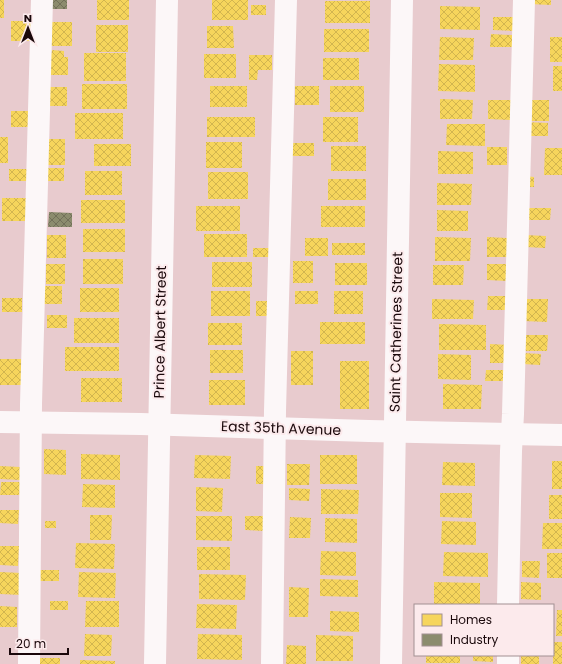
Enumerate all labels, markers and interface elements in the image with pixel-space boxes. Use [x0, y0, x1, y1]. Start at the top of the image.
north arrow [8, 8, 48, 48]
text: N [24, 10, 32, 26]
street label: Saint Catherines Street [385, 252, 407, 412]
street label: Prince Albert Street [149, 265, 171, 399]
street label: East 35th Avenue [221, 416, 342, 440]
legend [414, 604, 554, 656]
text: Homes [450, 611, 492, 628]
scale bar [10, 630, 68, 656]
text: Industry [450, 631, 499, 648]
text: 20 m [16, 635, 46, 652]

